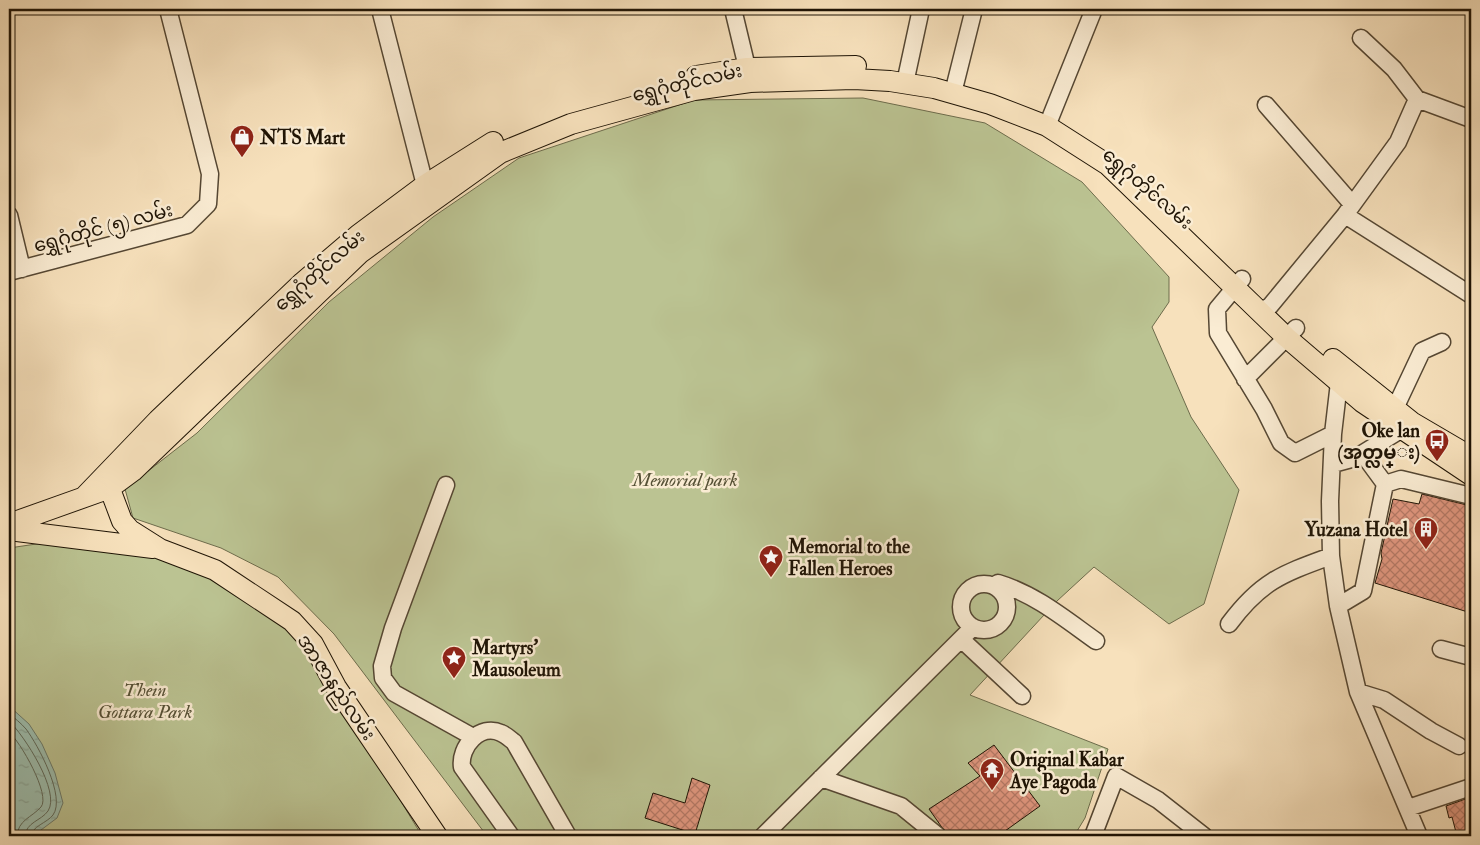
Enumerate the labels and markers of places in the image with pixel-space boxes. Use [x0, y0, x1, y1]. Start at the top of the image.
shop icon: NTS Mart [229, 124, 255, 158]
place label: NTS Mart [259, 126, 346, 150]
place label: Oke lan (အုတ္လမ္း) [1338, 419, 1420, 468]
bus stop icon: Oke lan (အုတ္လမ္း) [1424, 428, 1450, 462]
building icon: Yuzana Hotel [1413, 516, 1439, 550]
place label: Yuzana Hotel [1304, 518, 1408, 542]
place label: Memorial to the Fallen Heroes [787, 535, 910, 581]
place icon: Memorial to the Fallen Heroes [758, 544, 784, 578]
place label: Martyrs' Mausoleum [471, 636, 561, 682]
place icon: Martyrs' Mausoleum [441, 645, 467, 679]
place label: Original Kabar Aye Pagoda [1009, 748, 1125, 795]
temple icon: Original Kabar Aye Pagoda [979, 757, 1005, 791]

